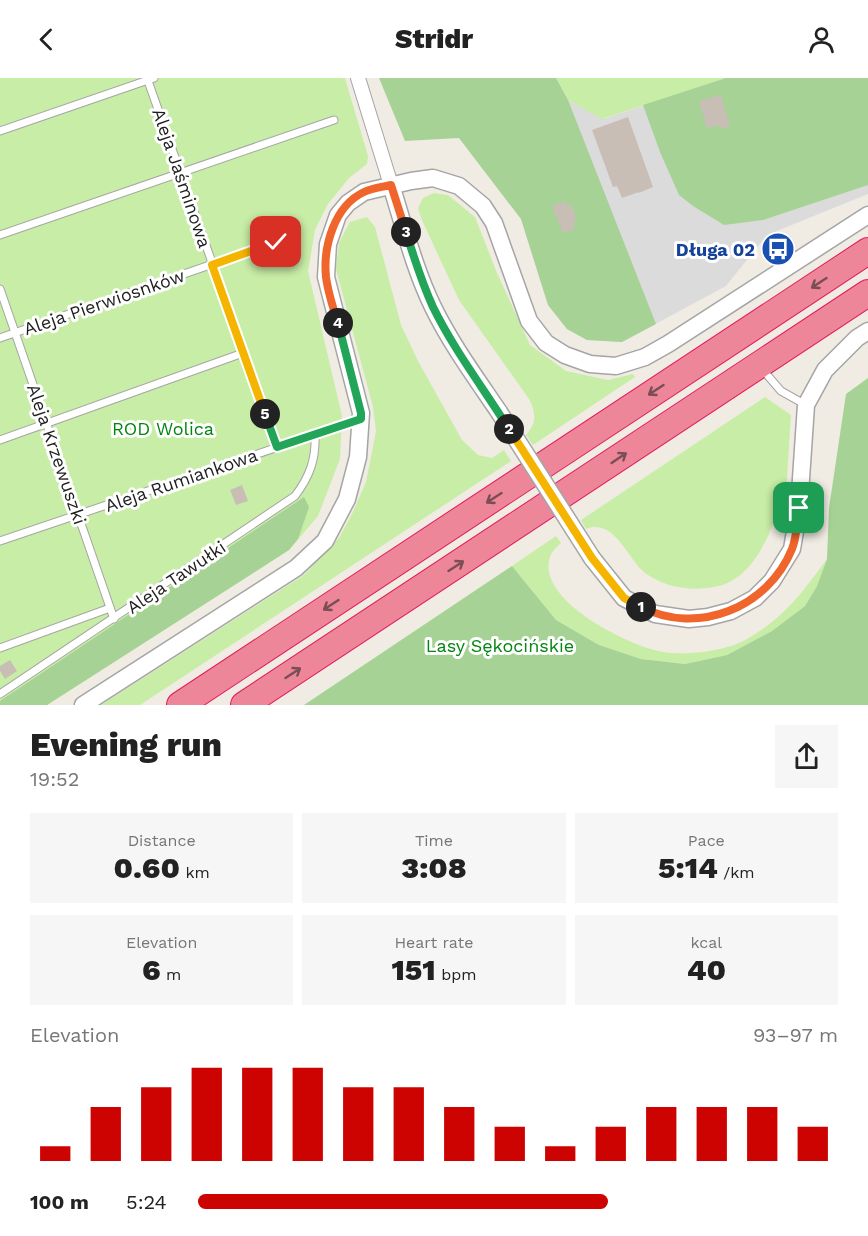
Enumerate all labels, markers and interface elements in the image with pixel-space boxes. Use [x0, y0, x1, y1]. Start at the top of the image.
icon: back [30, 23, 63, 56]
text: Stridr [395, 23, 473, 55]
icon: person [805, 23, 838, 56]
street label: Aleja Jaśminowa [148, 105, 216, 251]
pin [250, 216, 301, 267]
pin: 3 [391, 217, 421, 247]
text: 3 [401, 222, 411, 241]
icon: check [259, 225, 292, 258]
bus stop icon: Długa 02 [760, 231, 796, 267]
place label: Długa 02 [676, 239, 755, 260]
street label: Aleja Pierwiosnków [21, 265, 187, 339]
one-way arrow [811, 277, 828, 289]
pin: 4 [323, 308, 353, 338]
text: 4 [333, 313, 343, 332]
street label: Aleja Krzewuszki [23, 381, 91, 527]
one-way arrow [649, 384, 665, 396]
pin: 5 [250, 399, 280, 429]
text: 5 [260, 404, 270, 423]
pin: 2 [494, 414, 524, 444]
park label: ROD Wolica [112, 418, 214, 439]
text: 2 [504, 419, 514, 438]
street label: Aleja Rumiankowa [102, 444, 260, 516]
one-way arrow [610, 452, 626, 464]
pin [773, 482, 824, 533]
one-way arrow [485, 491, 502, 504]
icon: arrive [782, 491, 815, 524]
street label: Aleja Tawułki [123, 536, 229, 618]
one-way arrow [447, 560, 464, 572]
pin: 1 [626, 592, 656, 622]
text: 1 [638, 597, 644, 616]
one-way arrow [323, 599, 340, 611]
park label: Lasy Sękocińskie [426, 635, 574, 656]
one-way arrow [284, 667, 301, 679]
text: Evening run [30, 725, 222, 764]
button: share [775, 725, 838, 788]
text: 19:52 [30, 767, 79, 791]
text: Distance [128, 831, 196, 850]
text: Time [415, 831, 453, 850]
text: Pace [688, 831, 725, 850]
text: 0.60 [114, 850, 180, 885]
text: 3:08 [401, 850, 467, 885]
text: 5:14 [658, 850, 718, 885]
text: km [180, 863, 210, 882]
text: /km [718, 863, 755, 882]
text: Elevation [126, 933, 197, 952]
text: Heart rate [394, 933, 474, 952]
text: kcal [690, 933, 722, 952]
text: 6 [142, 952, 161, 987]
text: 151 [391, 952, 436, 987]
text: 40 [687, 952, 726, 987]
text: m [161, 965, 181, 984]
text: bpm [436, 965, 477, 984]
text: Elevation [30, 1023, 119, 1047]
text: 93–97 m [753, 1023, 838, 1047]
text: 100 m [30, 1190, 89, 1214]
text: 5:24 [126, 1190, 167, 1214]

